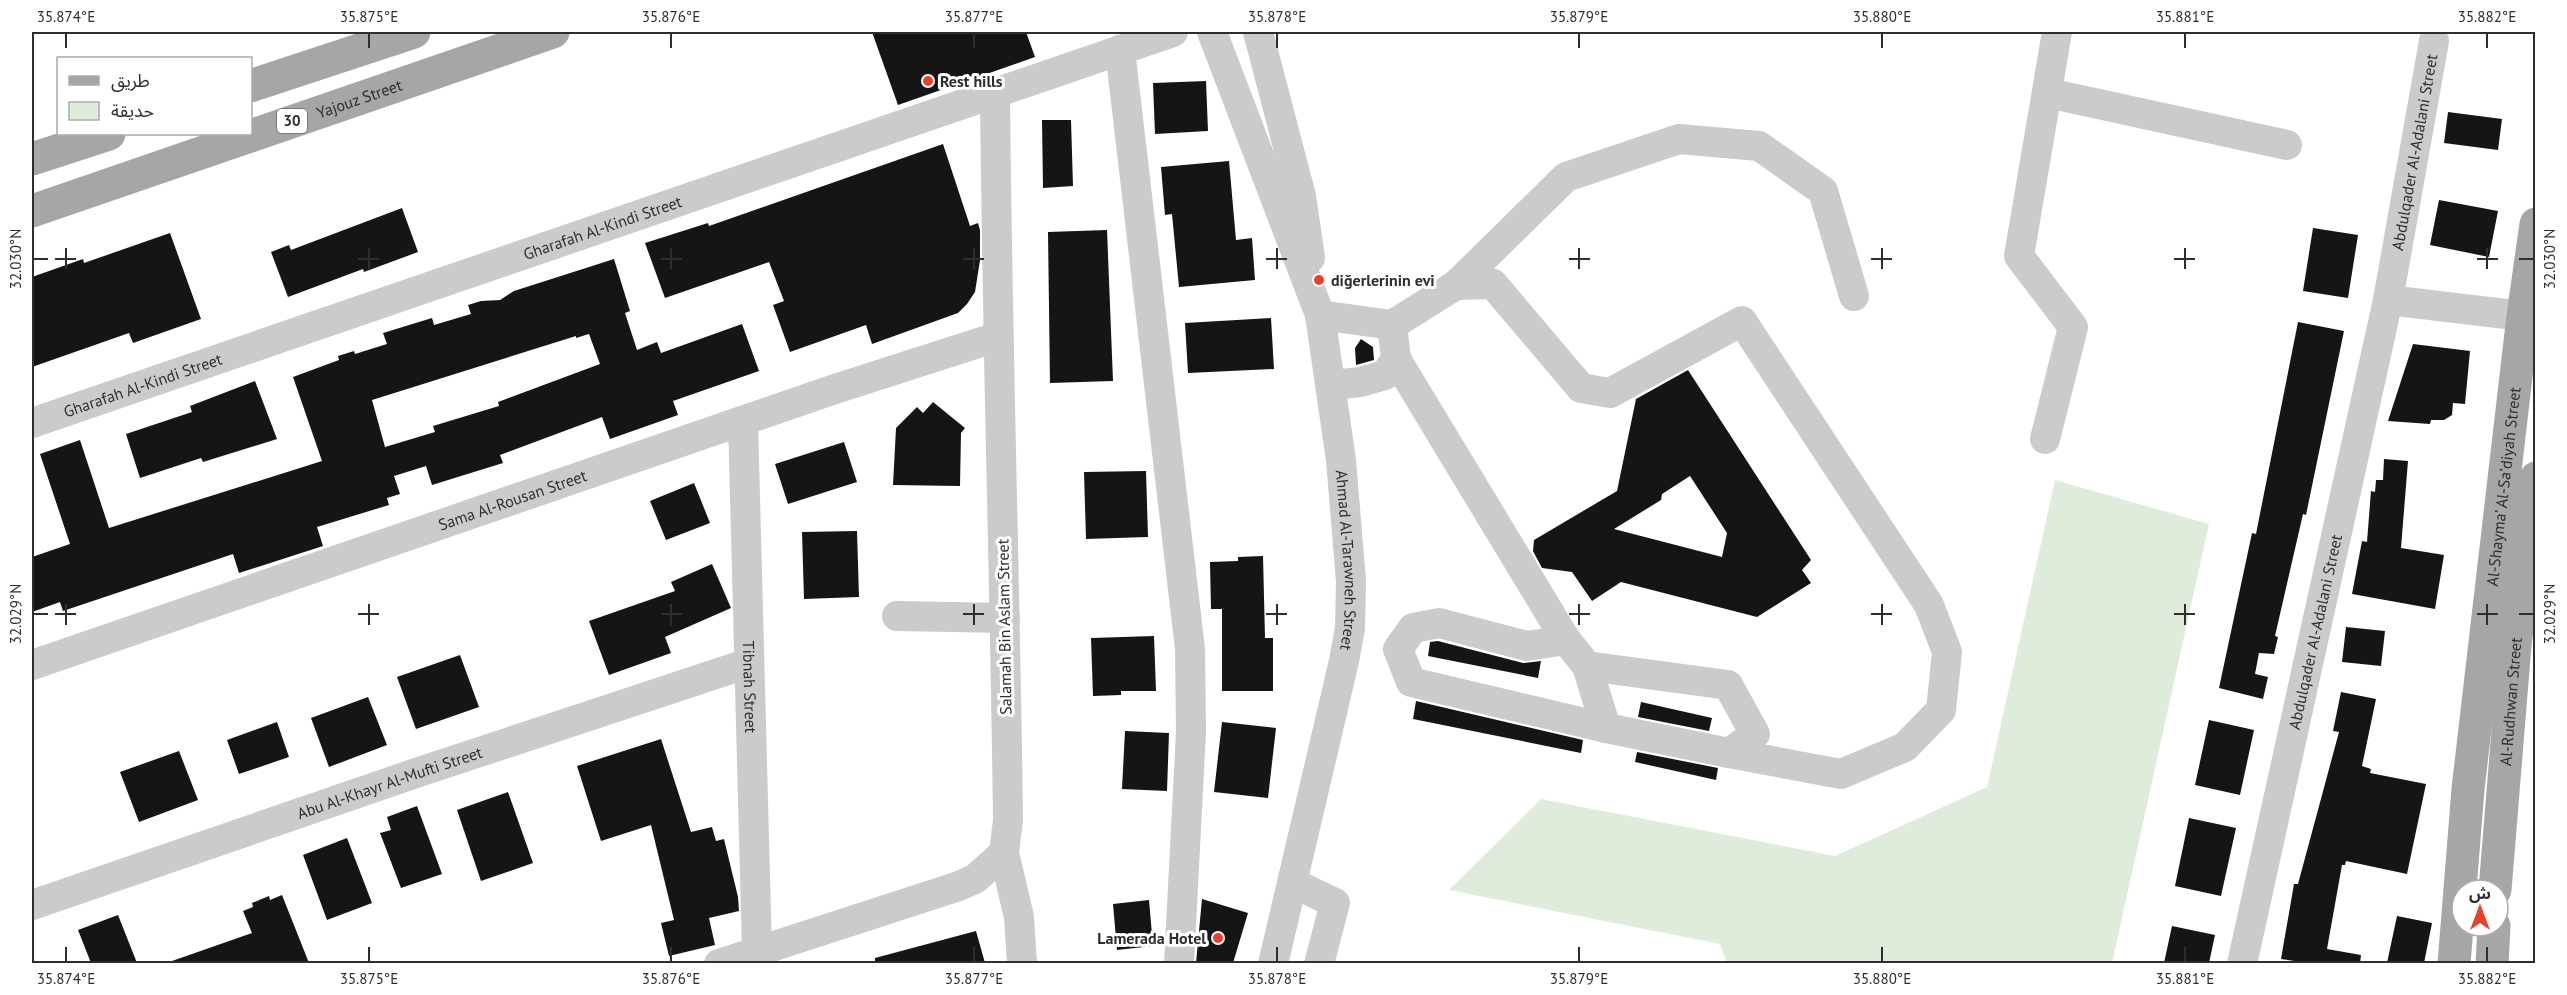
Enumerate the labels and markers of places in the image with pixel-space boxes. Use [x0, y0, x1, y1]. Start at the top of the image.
place label: Rest hills [940, 71, 1003, 91]
marker: Rest hills [921, 74, 935, 88]
place label: diğerlerinin evi [1331, 270, 1435, 290]
marker: diğerlerinin evi [1312, 273, 1326, 287]
place label: Lamerada Hotel [1097, 928, 1206, 948]
marker: Lamerada Hotel [1211, 931, 1225, 945]

